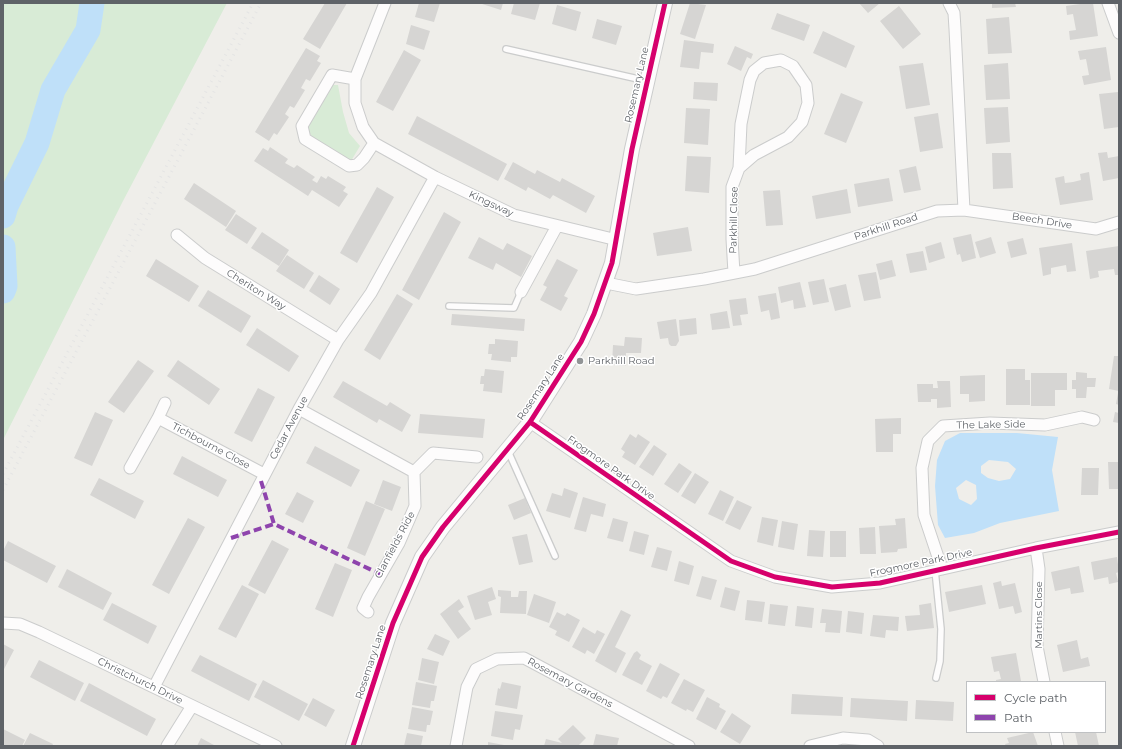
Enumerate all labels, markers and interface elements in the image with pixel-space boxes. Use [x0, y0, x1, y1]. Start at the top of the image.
street label: Rosemary Lane [622, 46, 652, 124]
street label: Parkhill Close [727, 186, 741, 254]
street label: Kingsway [467, 188, 515, 220]
street label: Beech Drive [1011, 210, 1073, 232]
street label: Parkhill Road [853, 211, 919, 243]
street label: Cheriton Way [224, 267, 288, 313]
street label: Rosemary Lane [515, 351, 567, 423]
place label: Parkhill Road [588, 355, 654, 367]
marker: Parkhill Road [575, 356, 585, 366]
street label: Cedar Avenue [267, 394, 311, 462]
street label: The Lake Side [956, 418, 1026, 432]
street label: Tichbourne Close [170, 420, 252, 472]
street label: Frogmore Park Drive [565, 433, 657, 503]
street label: Clanfields Ride [372, 509, 418, 581]
street label: Frogmore Park Drive [869, 546, 973, 580]
street label: Martins Close [1033, 581, 1045, 649]
street label: Rosemary Lane [353, 623, 389, 701]
street label: Christchurch Drive [95, 655, 185, 707]
street label: Rosemary Gardens [525, 655, 615, 711]
legend [966, 681, 1106, 733]
text: Cycle path [1004, 690, 1067, 705]
text: Path [1004, 710, 1033, 725]

